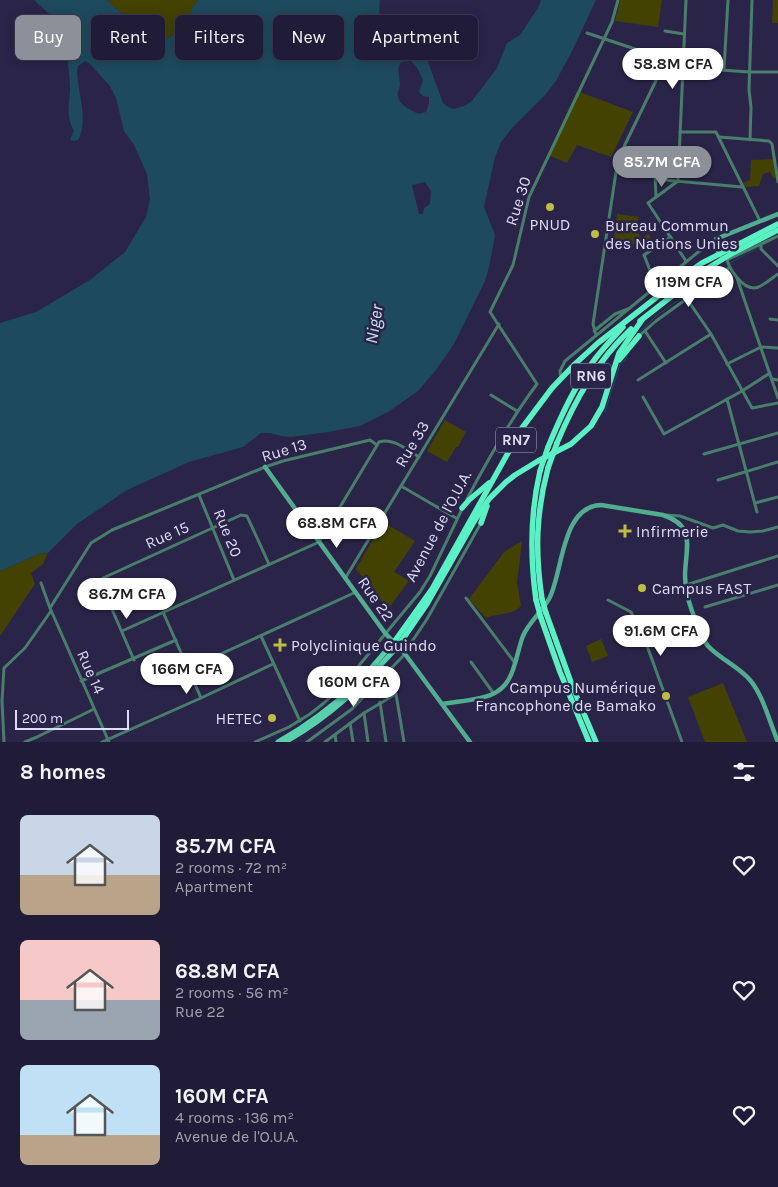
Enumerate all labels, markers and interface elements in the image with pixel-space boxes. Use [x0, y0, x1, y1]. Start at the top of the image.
chip: Buy [15, 15, 81, 60]
chip: Rent [91, 15, 165, 60]
chip: Filters [175, 15, 263, 60]
chip: New [273, 15, 344, 60]
chip: Apartment [354, 15, 478, 60]
pin: 58.8M CFA [616, 48, 730, 90]
text: 58.8M CFA [633, 54, 713, 73]
pin: 85.7M CFA [605, 146, 719, 188]
text: 85.7M CFA [624, 152, 700, 171]
street label: Rue 30 [501, 174, 535, 228]
marker: PNUD [544, 201, 556, 213]
place label: PNUD [530, 215, 570, 234]
place label: Bureau Commun des Nations Unies [605, 216, 738, 253]
marker: Bureau Commun des Nations Unies [589, 228, 601, 240]
pin: 119M CFA [637, 266, 741, 308]
text: 119M CFA [655, 272, 723, 291]
water label: Niger [360, 302, 388, 345]
road number: RN6 [571, 364, 611, 388]
street label: Rue 33 [391, 418, 433, 470]
road number: RN7 [496, 428, 536, 452]
street label: Rue 13 [259, 434, 309, 466]
street label: Avenue de l'O.U.A. [401, 467, 475, 585]
street label: Rue 20 [210, 506, 246, 560]
pin: 68.8M CFA [280, 506, 394, 549]
text: 68.8M CFA [297, 513, 377, 532]
street label: Rue 15 [142, 517, 192, 553]
place label: Infirmerie [636, 522, 708, 541]
marker: Infirmerie [618, 524, 632, 538]
street label: Rue 22 [354, 573, 398, 625]
pin: 86.7M CFA [70, 578, 184, 620]
place label: Campus FAST [652, 579, 751, 598]
marker: Campus FAST [636, 582, 648, 594]
text: 86.7M CFA [88, 584, 166, 603]
pin: 91.6M CFA [604, 614, 718, 657]
text: 91.6M CFA [624, 621, 698, 640]
place label: Polyclinique Guindo [291, 636, 436, 655]
marker: Polyclinique Guindo [273, 638, 287, 652]
street label: Rue 14 [73, 647, 109, 697]
pin: 166M CFA [135, 652, 239, 695]
text: 166M CFA [151, 659, 223, 678]
pin: 160M CFA [302, 666, 406, 708]
text: 160M CFA [318, 672, 390, 691]
place label: Campus Numérique Francophone de Bamako [475, 678, 656, 715]
marker: Campus Numérique Francophone de Bamako [660, 690, 672, 702]
scale bar [15, 707, 129, 730]
place label: HETEC [216, 709, 262, 728]
text: 200 m [22, 710, 63, 727]
marker: HETEC [266, 712, 278, 724]
icon: filters [730, 758, 758, 786]
text: 8 homes [20, 760, 106, 784]
text: 85.7M CFA [175, 834, 276, 858]
icon: home [60, 835, 120, 895]
icon: heart [730, 851, 758, 879]
text: 2 rooms · 72 m² [175, 858, 287, 877]
text: Apartment [175, 877, 253, 896]
text: 68.8M CFA [175, 959, 280, 983]
icon: home [60, 960, 120, 1020]
icon: heart [730, 976, 758, 1004]
text: 2 rooms · 56 m² [175, 983, 289, 1002]
text: Rue 22 [175, 1002, 225, 1021]
text: 160M CFA [175, 1084, 269, 1108]
icon: home [60, 1085, 120, 1145]
icon: heart [730, 1101, 758, 1129]
text: 4 rooms · 136 m² [175, 1108, 294, 1127]
text: Avenue de l'O.U.A. [175, 1127, 298, 1146]

